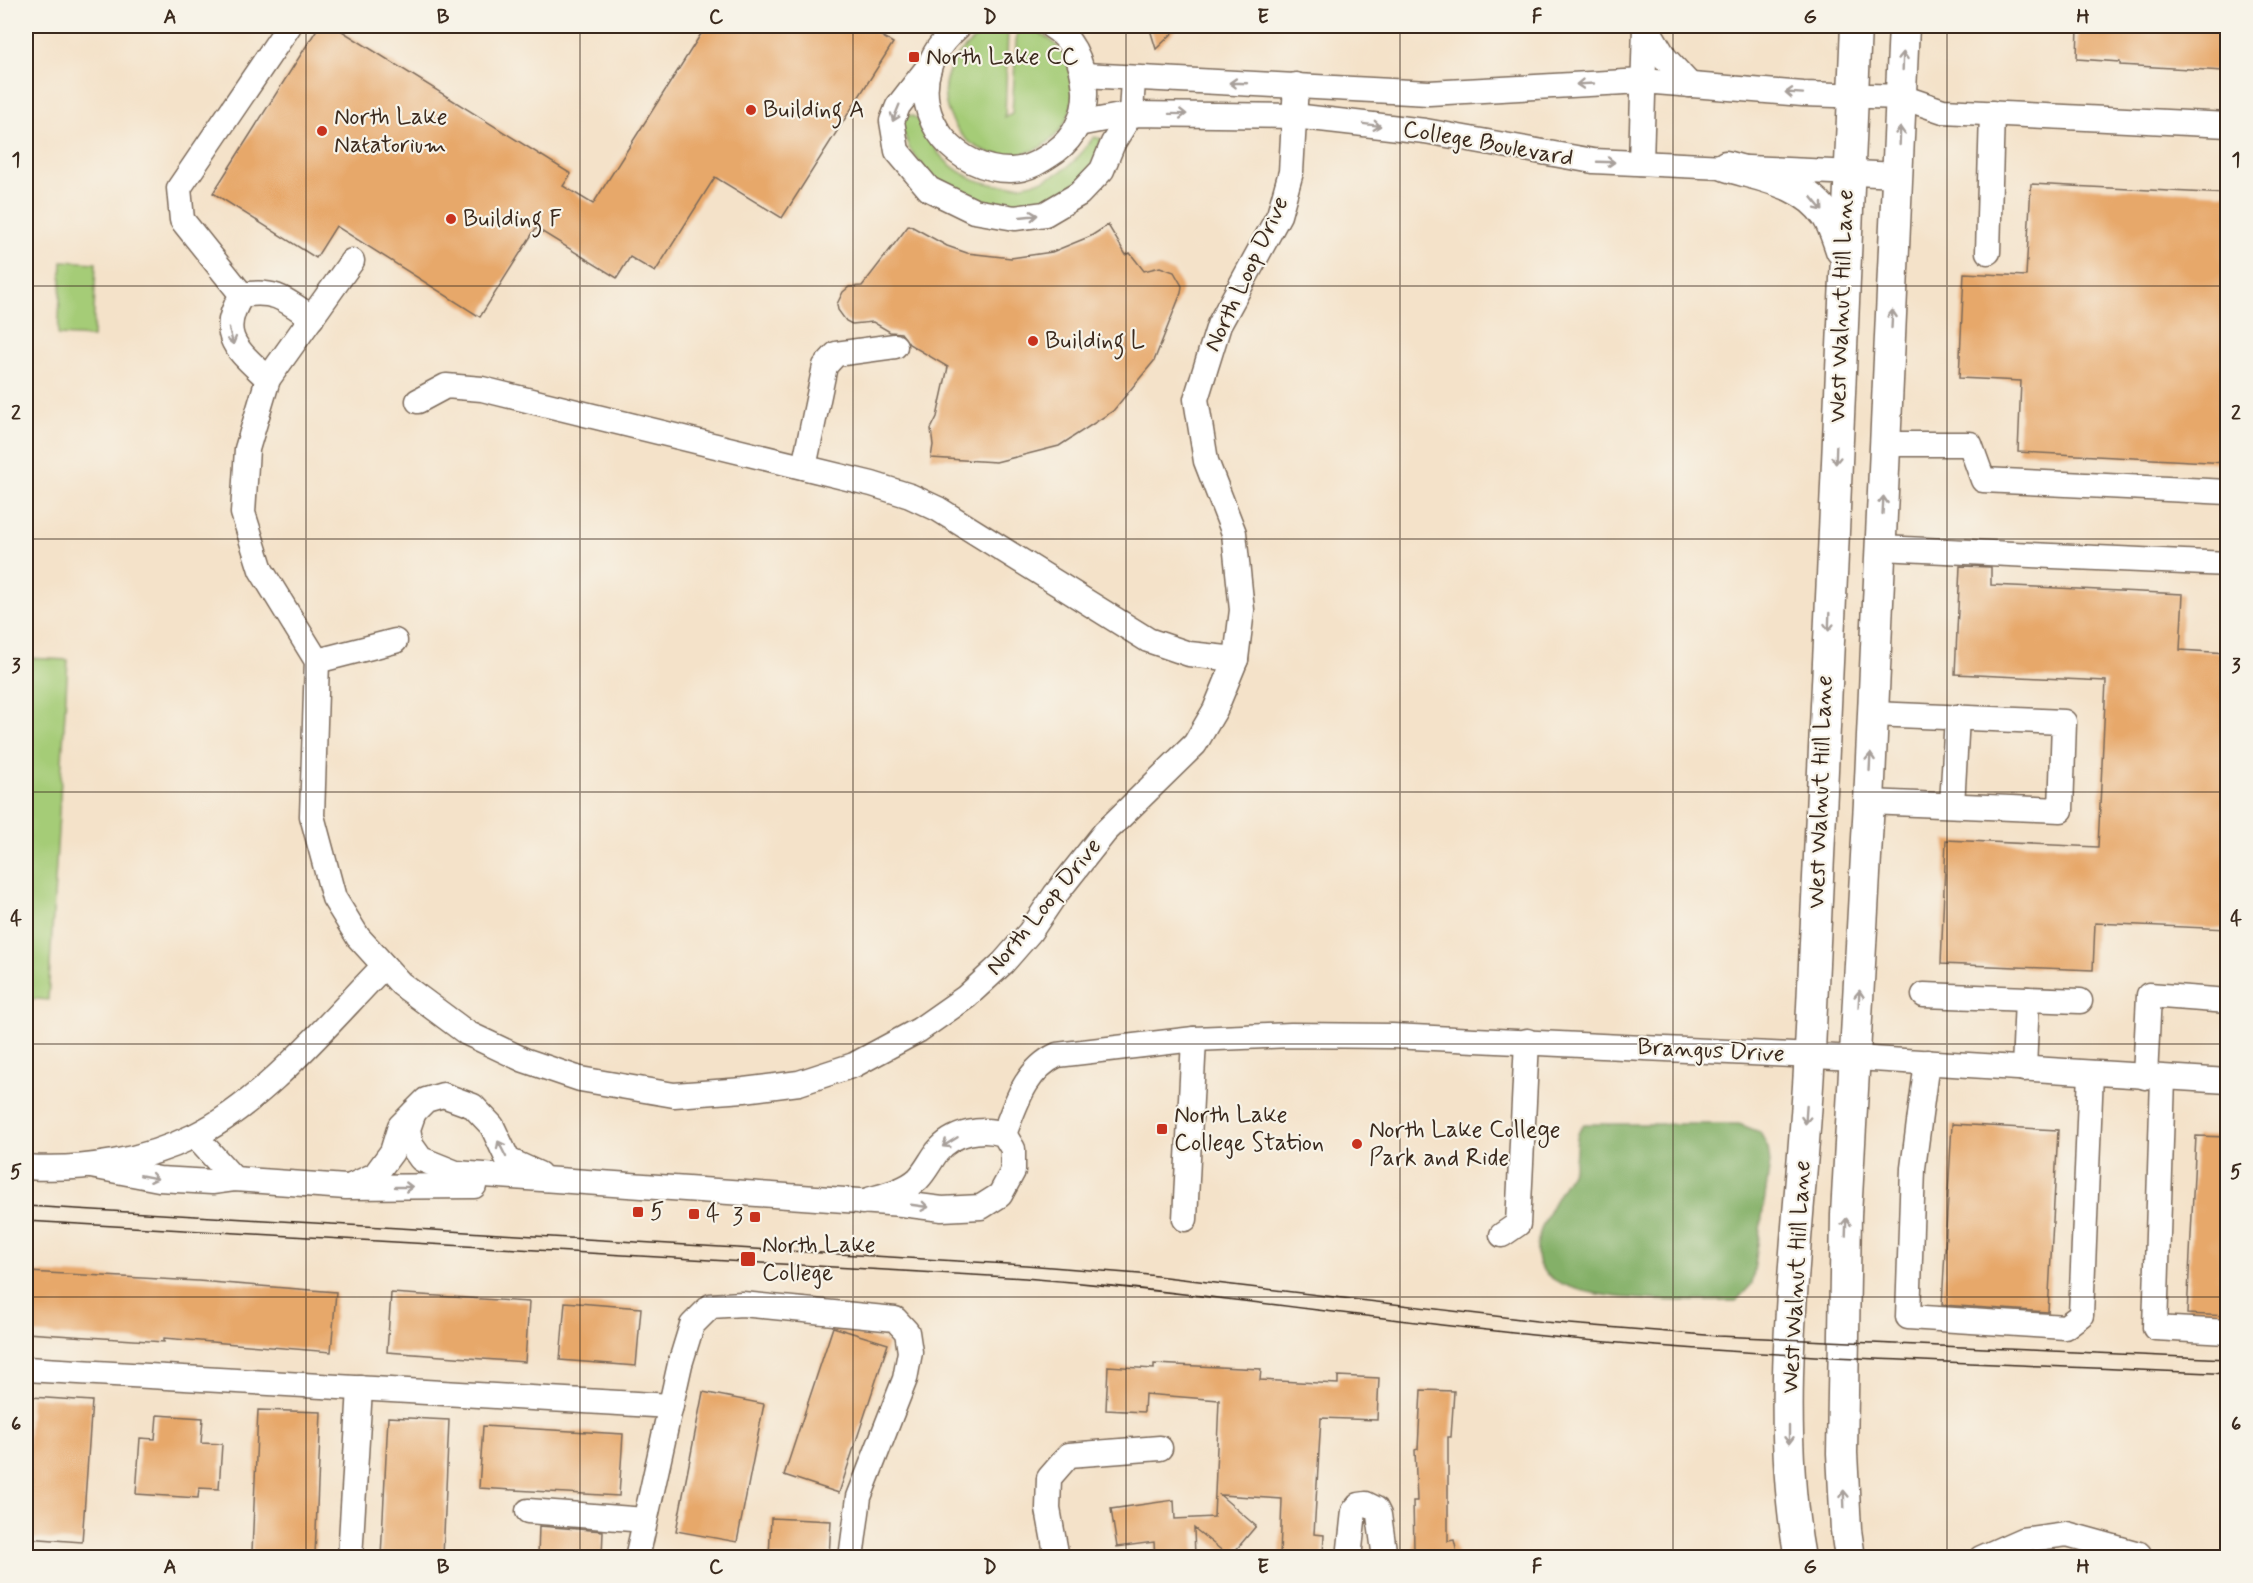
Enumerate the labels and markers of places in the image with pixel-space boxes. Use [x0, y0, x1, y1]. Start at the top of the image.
place label: North Lake CC [926, 42, 1079, 73]
marker: North Lake CC [907, 50, 921, 64]
place label: Building A [763, 95, 865, 129]
place label: North Lake Natatorium [334, 102, 448, 161]
marker: Building A [744, 103, 758, 117]
marker: North Lake Natatorium [315, 124, 329, 138]
place label: Building F [463, 204, 562, 238]
marker: Building F [444, 212, 458, 226]
place label: Building L [1045, 326, 1145, 360]
marker: Building L [1026, 334, 1040, 348]
place label: North Lake College Station [1174, 1100, 1324, 1159]
place label: North Lake College Park and Ride [1369, 1115, 1561, 1174]
marker: North Lake College Station [1155, 1122, 1169, 1136]
marker: North Lake College Park and Ride [1350, 1137, 1364, 1151]
place label: 5 [650, 1197, 664, 1228]
place label: 4 [706, 1199, 720, 1230]
place label: 3 [732, 1202, 743, 1233]
marker: 5 [631, 1205, 645, 1219]
marker: 4 [687, 1207, 701, 1221]
marker: 3 [748, 1210, 762, 1224]
place label: North Lake College [762, 1230, 876, 1289]
marker: North Lake College [739, 1250, 757, 1268]

